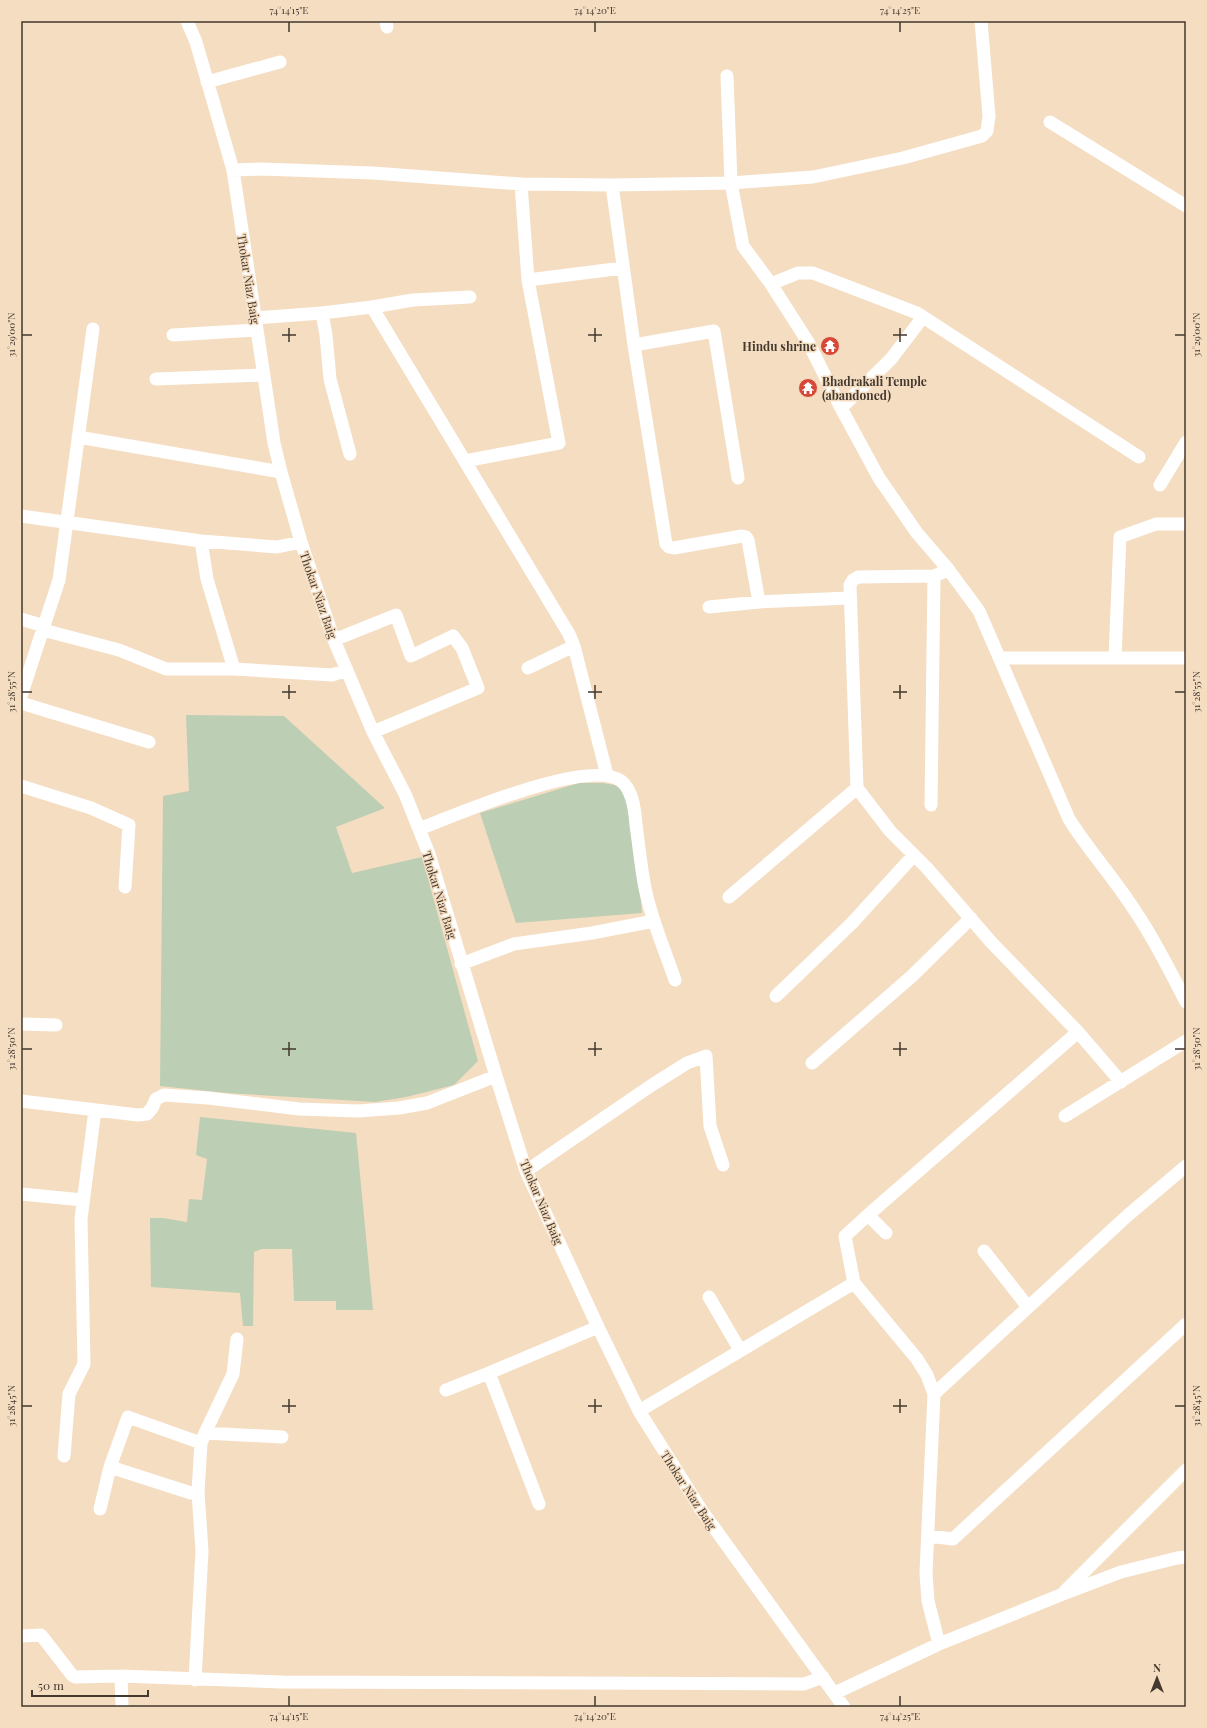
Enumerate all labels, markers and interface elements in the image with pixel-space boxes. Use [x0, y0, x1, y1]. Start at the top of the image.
text: 74°14'15"E [270, 3, 308, 17]
text: 74°14'20"E [574, 3, 616, 17]
text: 74°14'25"E [880, 3, 920, 17]
street label: Thokar Niaz Baig [234, 233, 264, 326]
text: 31°29'00"N [4, 313, 18, 357]
text: 31°29'00"N [1189, 313, 1203, 357]
temple icon: Hindu shrine [819, 335, 841, 357]
place label: Hindu shrine [742, 338, 816, 354]
place label: Bhadrakali Temple (abandoned) [822, 373, 927, 403]
temple icon: Bhadrakali Temple (abandoned) [797, 377, 819, 399]
street label: Thokar Niaz Baig [297, 549, 342, 641]
text: 31°28'55"N [4, 671, 18, 713]
text: 31°28'55"N [1189, 671, 1203, 713]
street label: Thokar Niaz Baig [419, 849, 461, 942]
text: 31°28'50"N [4, 1027, 18, 1071]
text: 31°28'50"N [1189, 1027, 1203, 1071]
street label: Thokar Niaz Baig [517, 1157, 567, 1248]
text: 31°28'45"N [4, 1385, 18, 1427]
text: 31°28'45"N [1189, 1385, 1203, 1427]
street label: Thokar Niaz Baig [657, 1447, 721, 1533]
north arrow [1137, 1658, 1177, 1698]
text: N [1153, 1660, 1161, 1675]
scale bar [32, 1672, 148, 1698]
text: 50 m [38, 1677, 64, 1693]
text: 74°14'15"E [270, 1709, 308, 1723]
text: 74°14'20"E [574, 1709, 616, 1723]
text: 74°14'25"E [880, 1709, 920, 1723]

